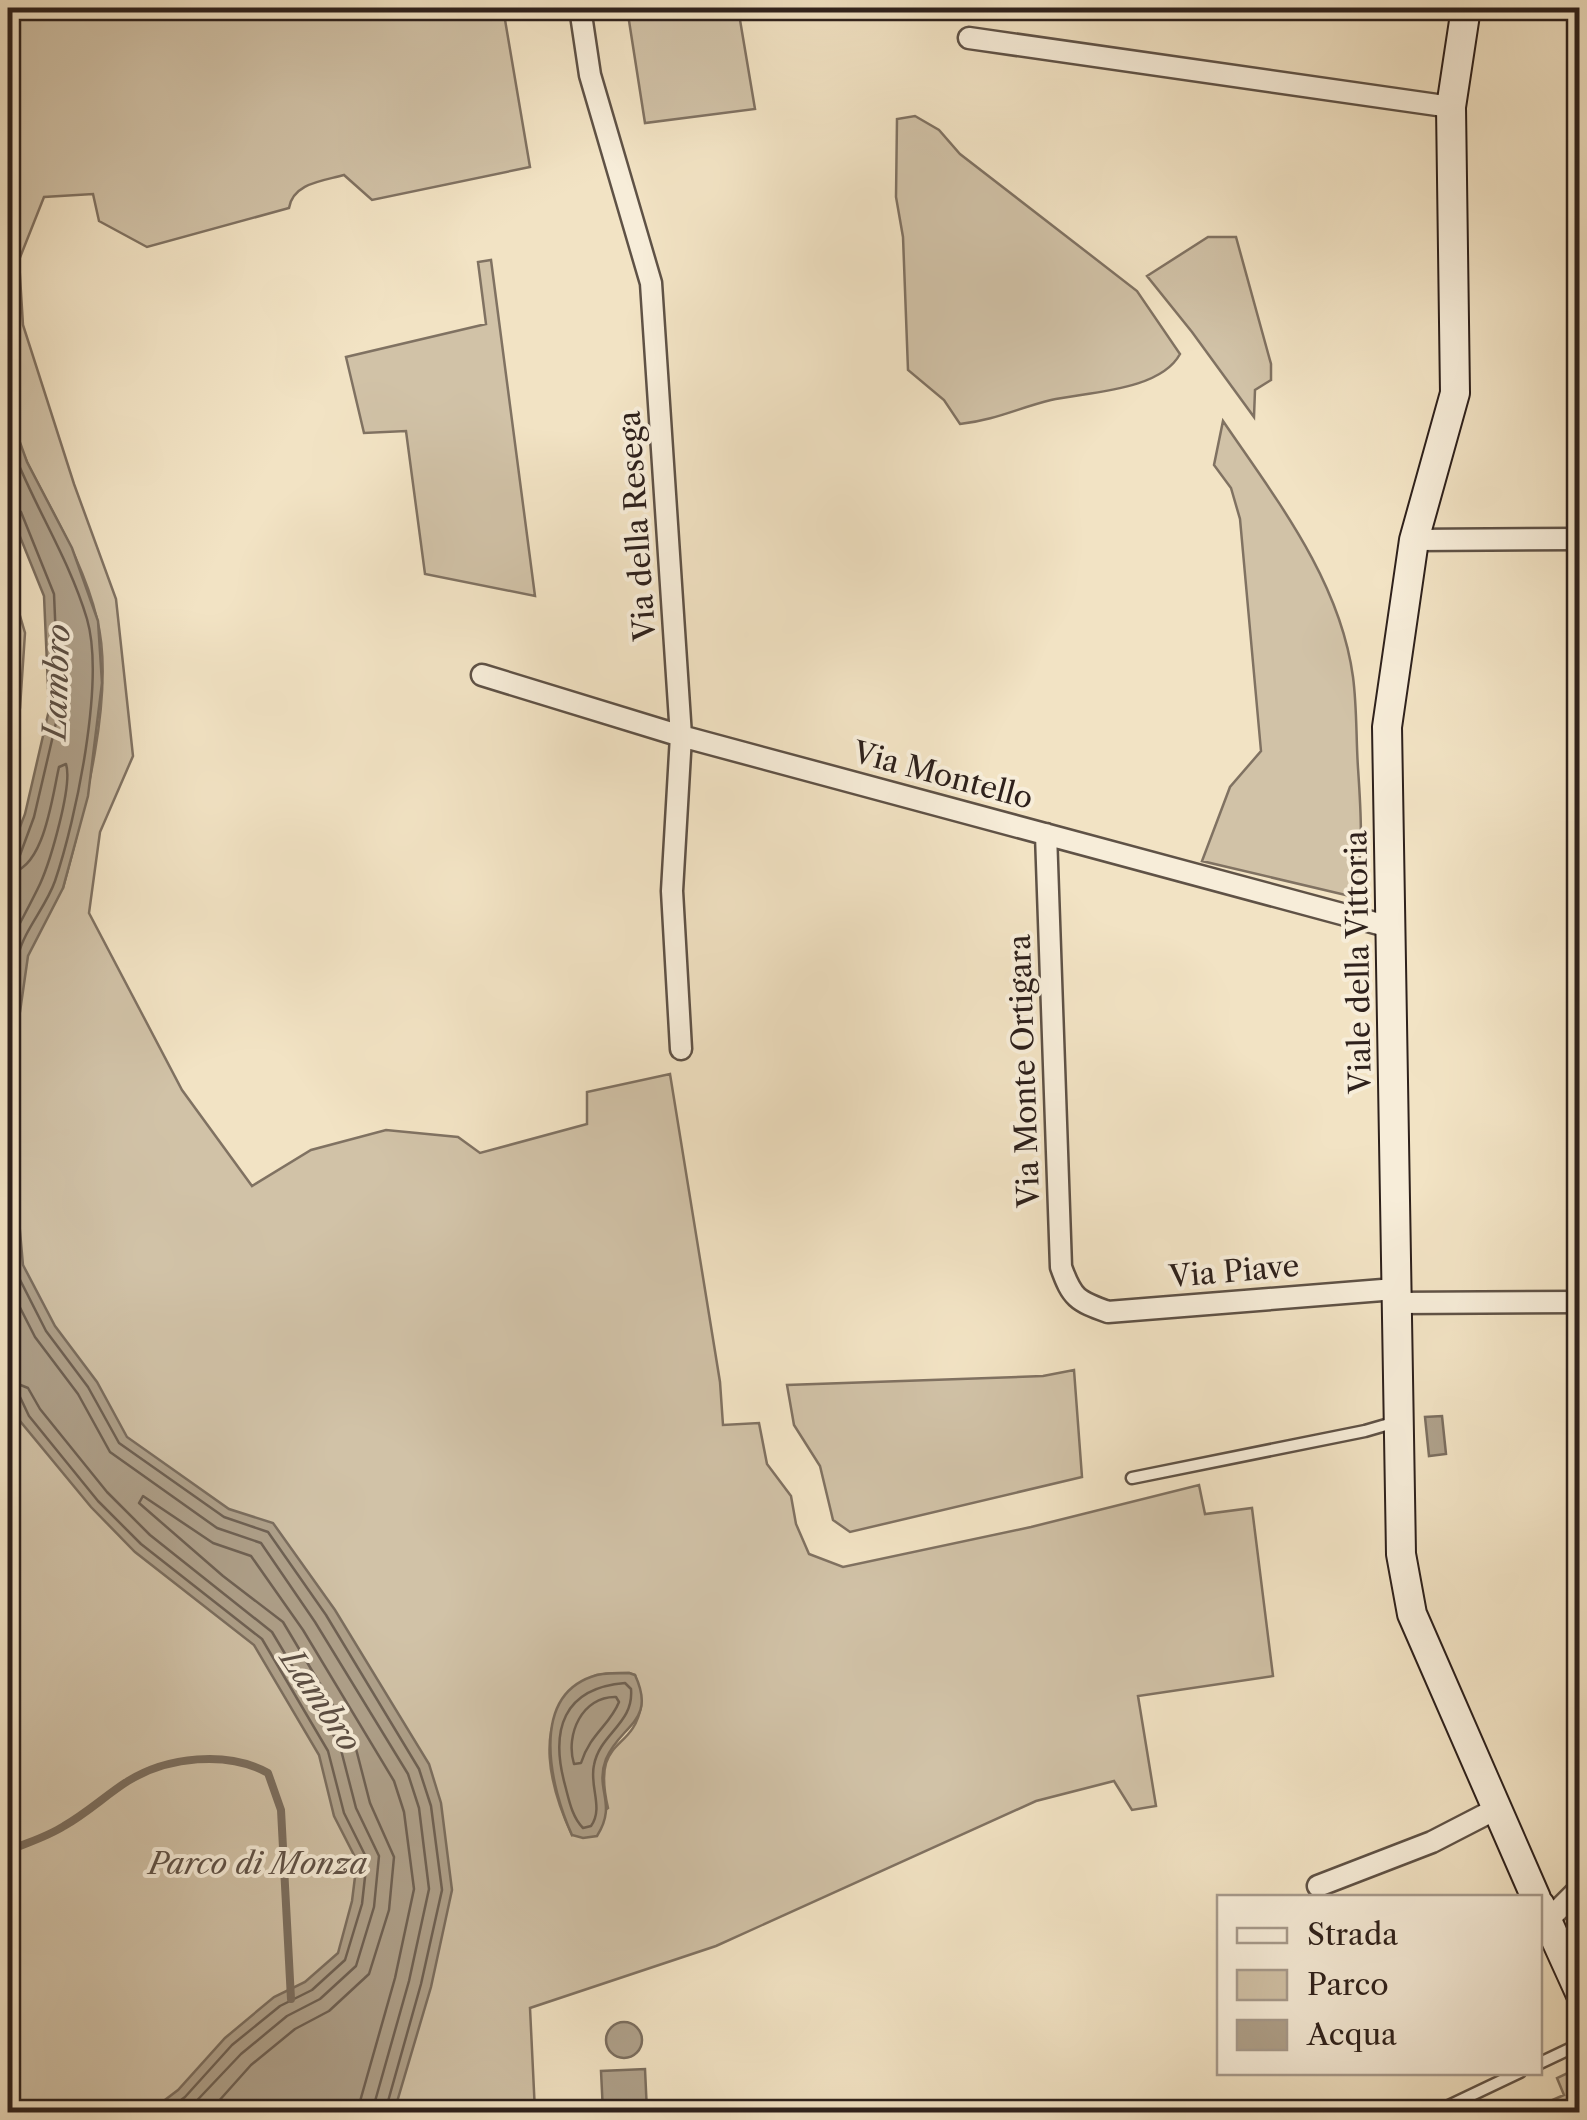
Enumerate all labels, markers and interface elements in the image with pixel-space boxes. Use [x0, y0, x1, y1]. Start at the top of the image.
street label: Via della Resega [610, 410, 664, 643]
water label: Lambro [34, 624, 78, 743]
street label: Via Montello [848, 733, 1037, 817]
street label: Viale della Vittoria [1337, 830, 1379, 1095]
street label: Via Monte Ortigara [1001, 933, 1047, 1209]
street label: Via Piave [1166, 1247, 1301, 1295]
water label: Lambro [271, 1639, 369, 1759]
park label: Parco di Monza [147, 1845, 368, 1882]
legend [1217, 1895, 1542, 2075]
text: Strada [1307, 1916, 1398, 1953]
text: Parco [1307, 1966, 1389, 2003]
text: Acqua [1306, 2016, 1397, 2053]

